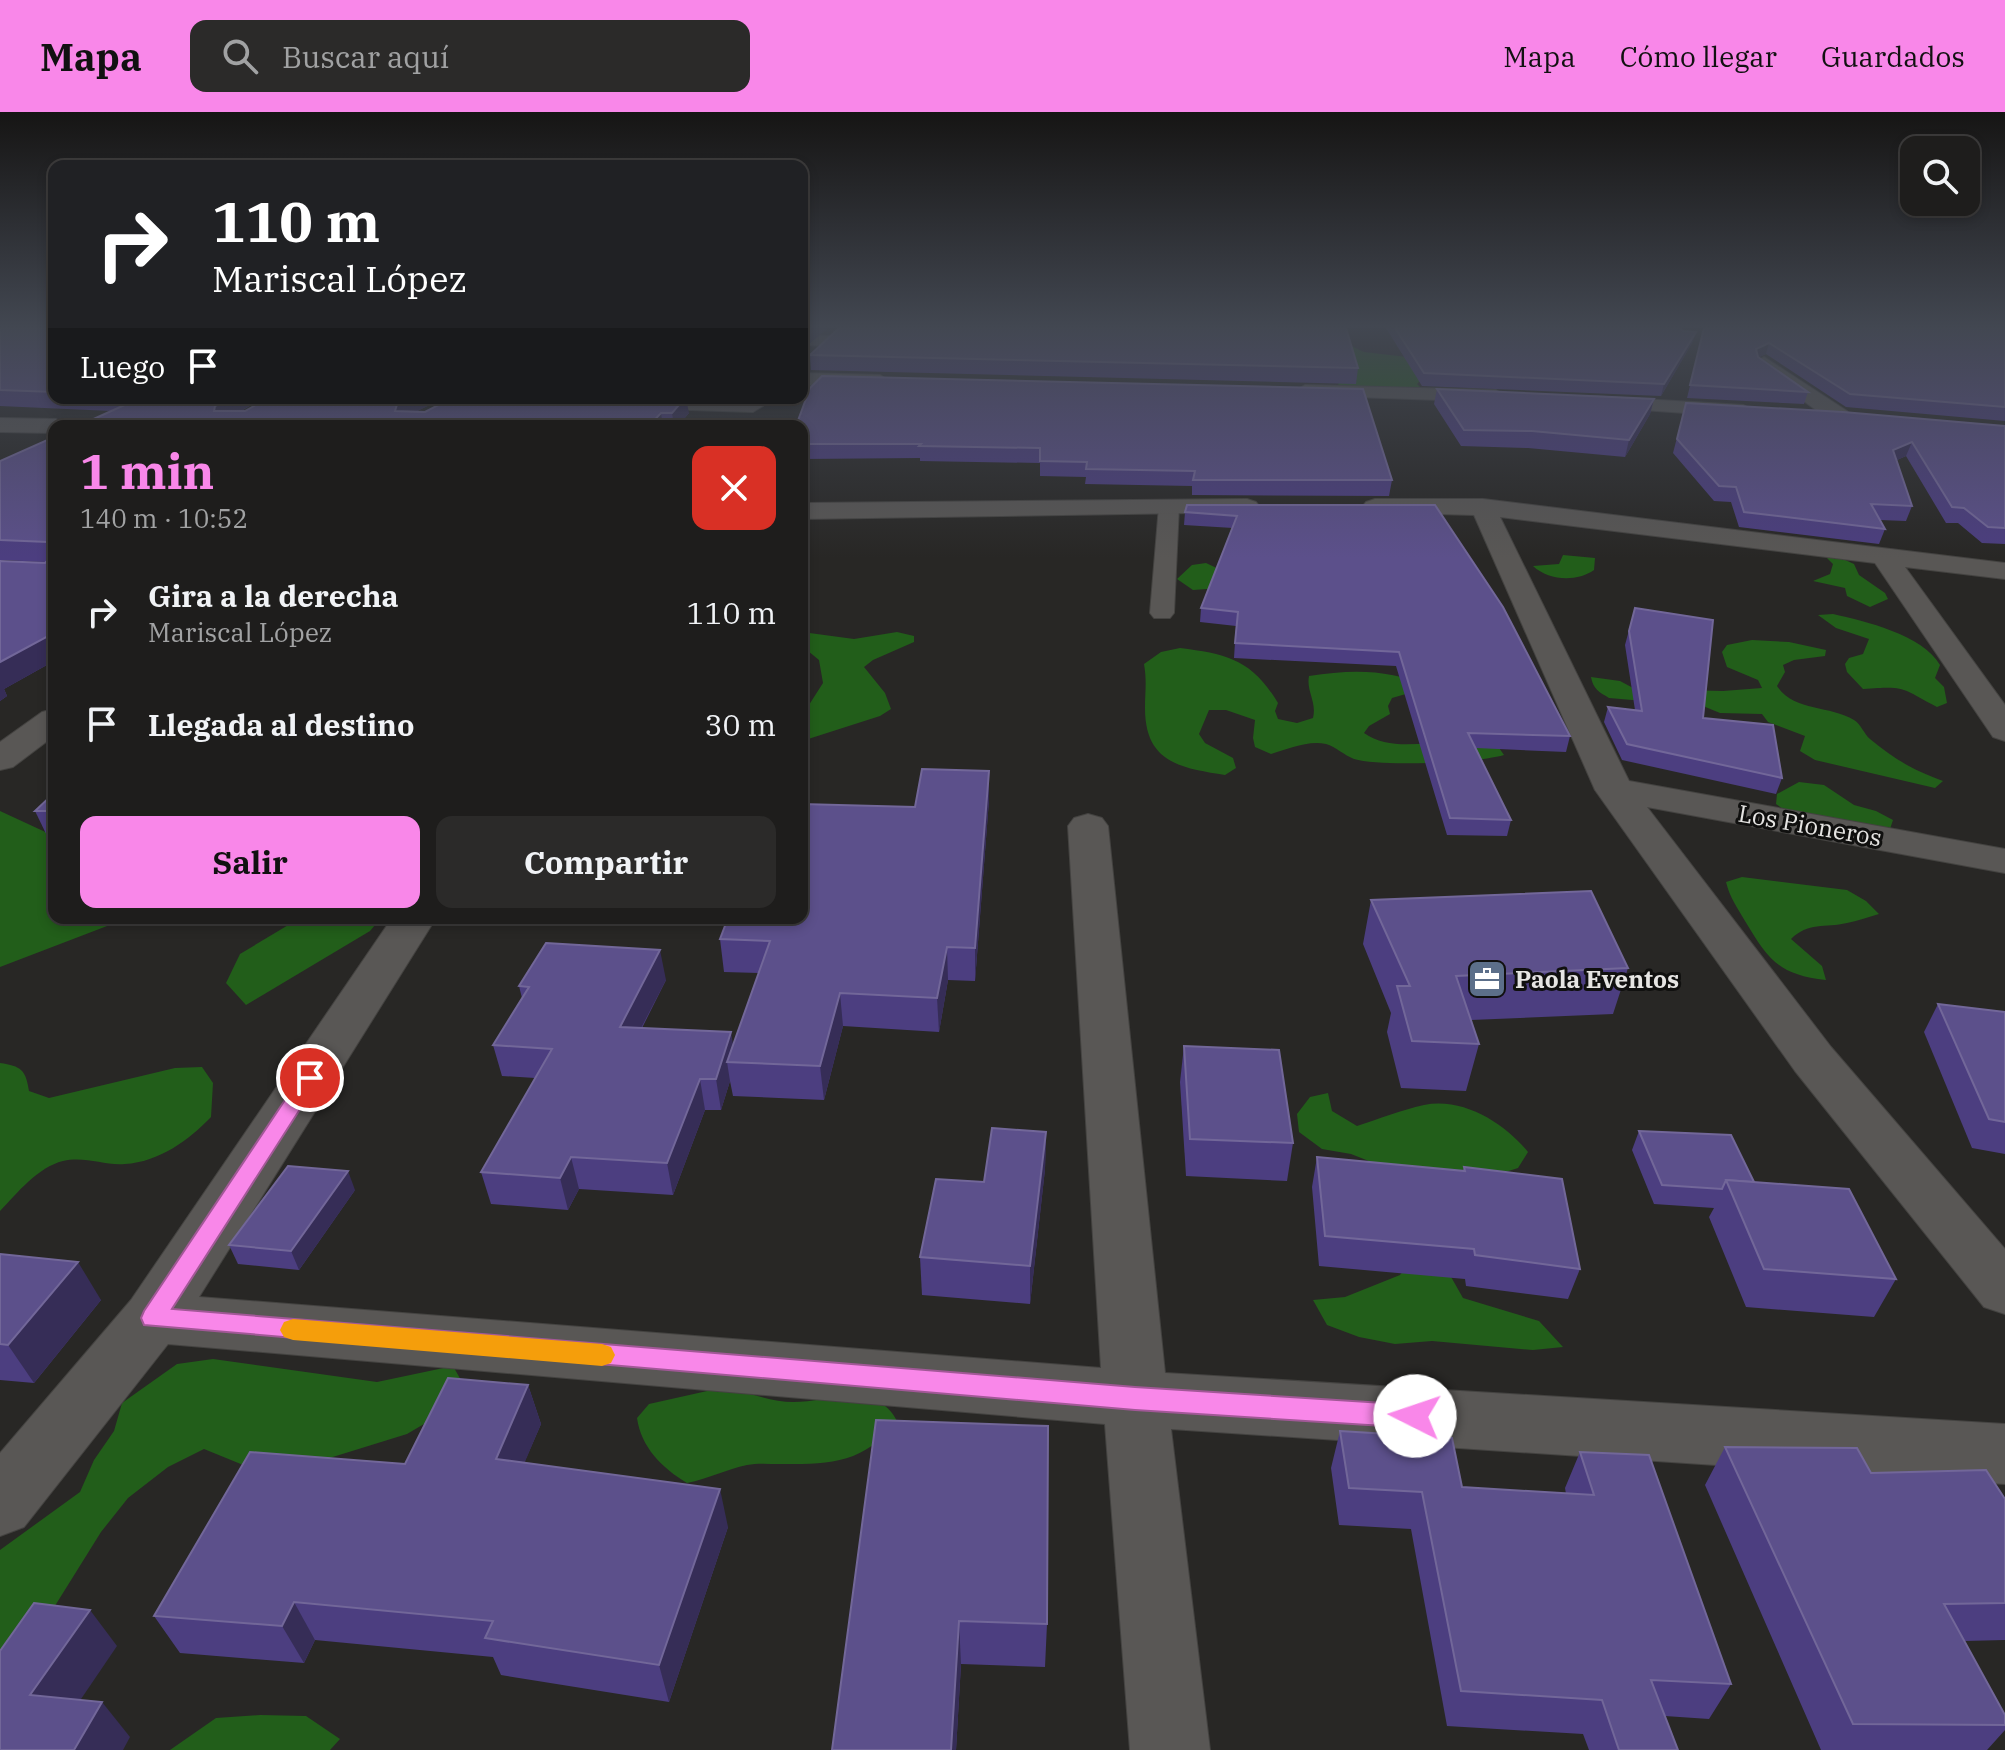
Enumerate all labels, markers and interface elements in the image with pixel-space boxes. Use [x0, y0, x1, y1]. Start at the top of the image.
search box [190, 20, 750, 92]
text: Mapa [40, 32, 142, 81]
icon: search [218, 34, 262, 78]
text: Buscar aquí [282, 37, 449, 76]
text: Mapa [1503, 38, 1576, 75]
text: Cómo llegar [1620, 38, 1777, 75]
text: Guardados [1821, 38, 1965, 75]
map controls [1900, 136, 1980, 216]
button: search [1900, 136, 1980, 216]
text: 110 m [212, 185, 380, 257]
icon: right [80, 192, 184, 296]
text: Mariscal López [212, 255, 467, 302]
icon: arrive [181, 344, 225, 388]
text: Luego [80, 347, 165, 386]
text: 1 min [80, 440, 214, 502]
button: close [692, 446, 776, 530]
text: 140 m · 10:52 [80, 501, 248, 535]
text: Gira a la derecha [148, 576, 399, 615]
icon: right [80, 590, 124, 634]
text: 110 m [686, 593, 776, 632]
text: Mariscal López [148, 615, 332, 649]
icon: arrive [80, 702, 124, 746]
text: Llegada al destino [148, 705, 414, 744]
text: 30 m [704, 705, 776, 744]
street label: Los Pioneros [1736, 797, 1884, 853]
button: Salir [80, 816, 420, 908]
button: Compartir [436, 816, 776, 908]
office icon: Paola Eventos [1466, 958, 1508, 1000]
place label: Paola Eventos [1515, 963, 1679, 995]
pin [276, 1044, 344, 1112]
icon: arrive [288, 1056, 332, 1100]
position arrow [1373, 1374, 1457, 1458]

